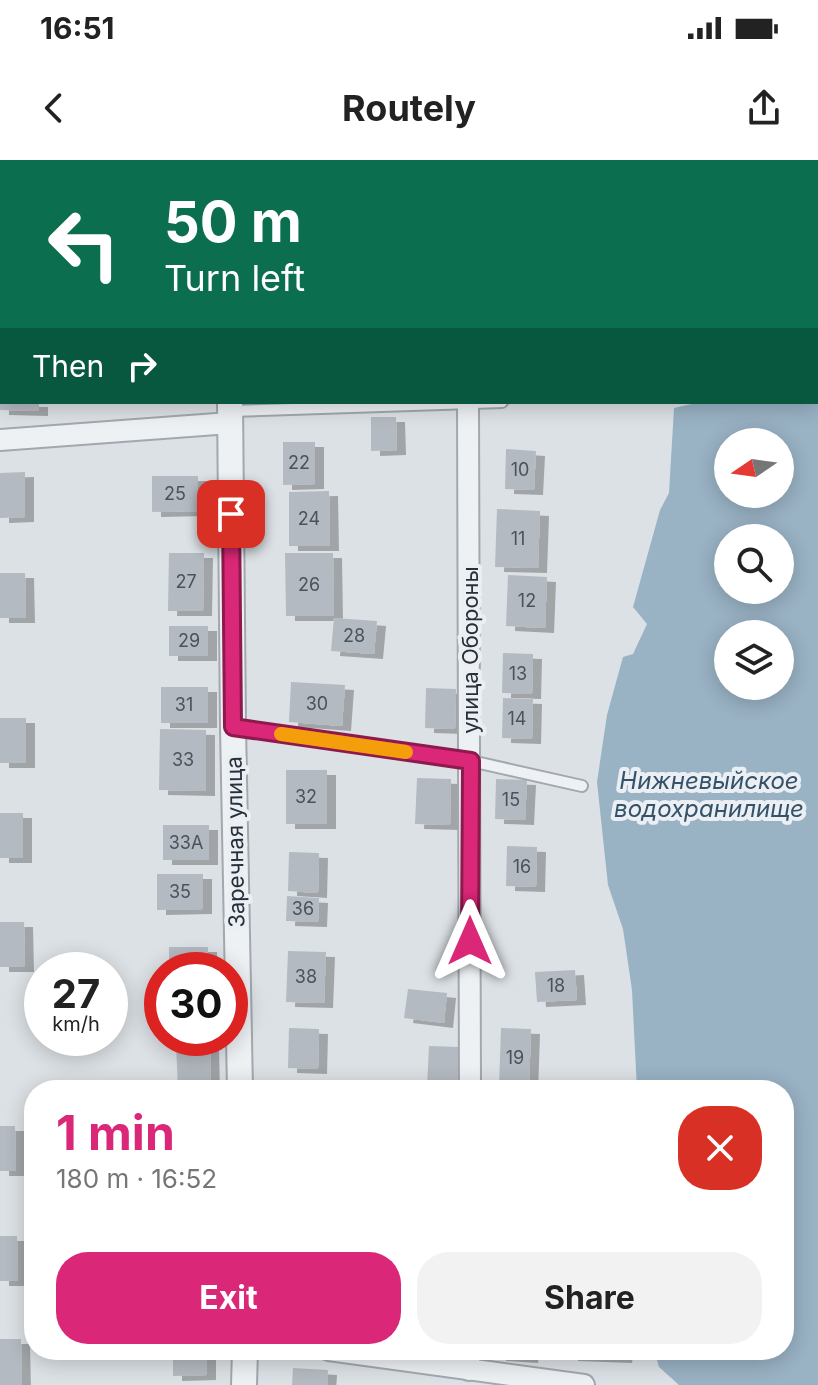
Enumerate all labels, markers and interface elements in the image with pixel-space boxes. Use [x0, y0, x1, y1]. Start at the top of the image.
text: 16:51 [40, 10, 115, 46]
icon: back [32, 86, 76, 130]
text: Routely [342, 86, 476, 130]
icon: share [742, 86, 786, 130]
text: 50 m [164, 188, 302, 256]
icon: left [32, 192, 136, 296]
text: Turn left [164, 256, 305, 300]
icon: right [120, 344, 164, 388]
text: Then [32, 348, 104, 384]
north arrow [714, 428, 794, 508]
map controls [714, 428, 794, 700]
house number: 22 [288, 452, 310, 473]
house number: 10 [511, 459, 529, 480]
pin [197, 480, 265, 548]
house number: 25 [164, 483, 186, 504]
icon: arrive [209, 492, 253, 536]
house number: 24 [298, 508, 320, 529]
button: search [714, 524, 794, 604]
house number: 11 [511, 528, 525, 549]
street label: улица Обороны [457, 566, 483, 734]
house number: 27 [175, 571, 197, 592]
house number: 26 [298, 574, 320, 595]
house number: 12 [518, 590, 536, 611]
button: layers [714, 620, 794, 700]
house number: 28 [343, 625, 365, 646]
house number: 29 [178, 630, 200, 651]
house number: 13 [509, 663, 527, 684]
house number: 30 [306, 693, 328, 714]
house number: 31 [175, 694, 193, 715]
house number: 14 [508, 708, 526, 729]
house number: 33 [172, 749, 194, 770]
street label: Заречная улица [221, 756, 249, 928]
water label: Нижневыйское водохранилище [614, 766, 804, 823]
house number: 32 [295, 786, 317, 807]
house number: 15 [502, 789, 520, 810]
house number: 33А [169, 832, 203, 853]
house number: 16 [513, 856, 531, 877]
house number: 35 [169, 881, 191, 902]
house number: 36 [292, 898, 314, 919]
position arrow [428, 899, 512, 983]
speed limit sign: 30 [144, 952, 248, 1056]
house number: 38 [295, 966, 317, 987]
text: 27 [52, 969, 100, 1018]
house number: 18 [547, 975, 565, 996]
text: km/h [52, 1012, 100, 1036]
house number: 19 [506, 1047, 524, 1068]
text: 1 min [56, 1103, 175, 1162]
button: close [678, 1106, 762, 1190]
text: 180 m · 16:52 [56, 1163, 217, 1194]
button: Exit [56, 1252, 401, 1344]
button: Share [417, 1252, 762, 1344]

